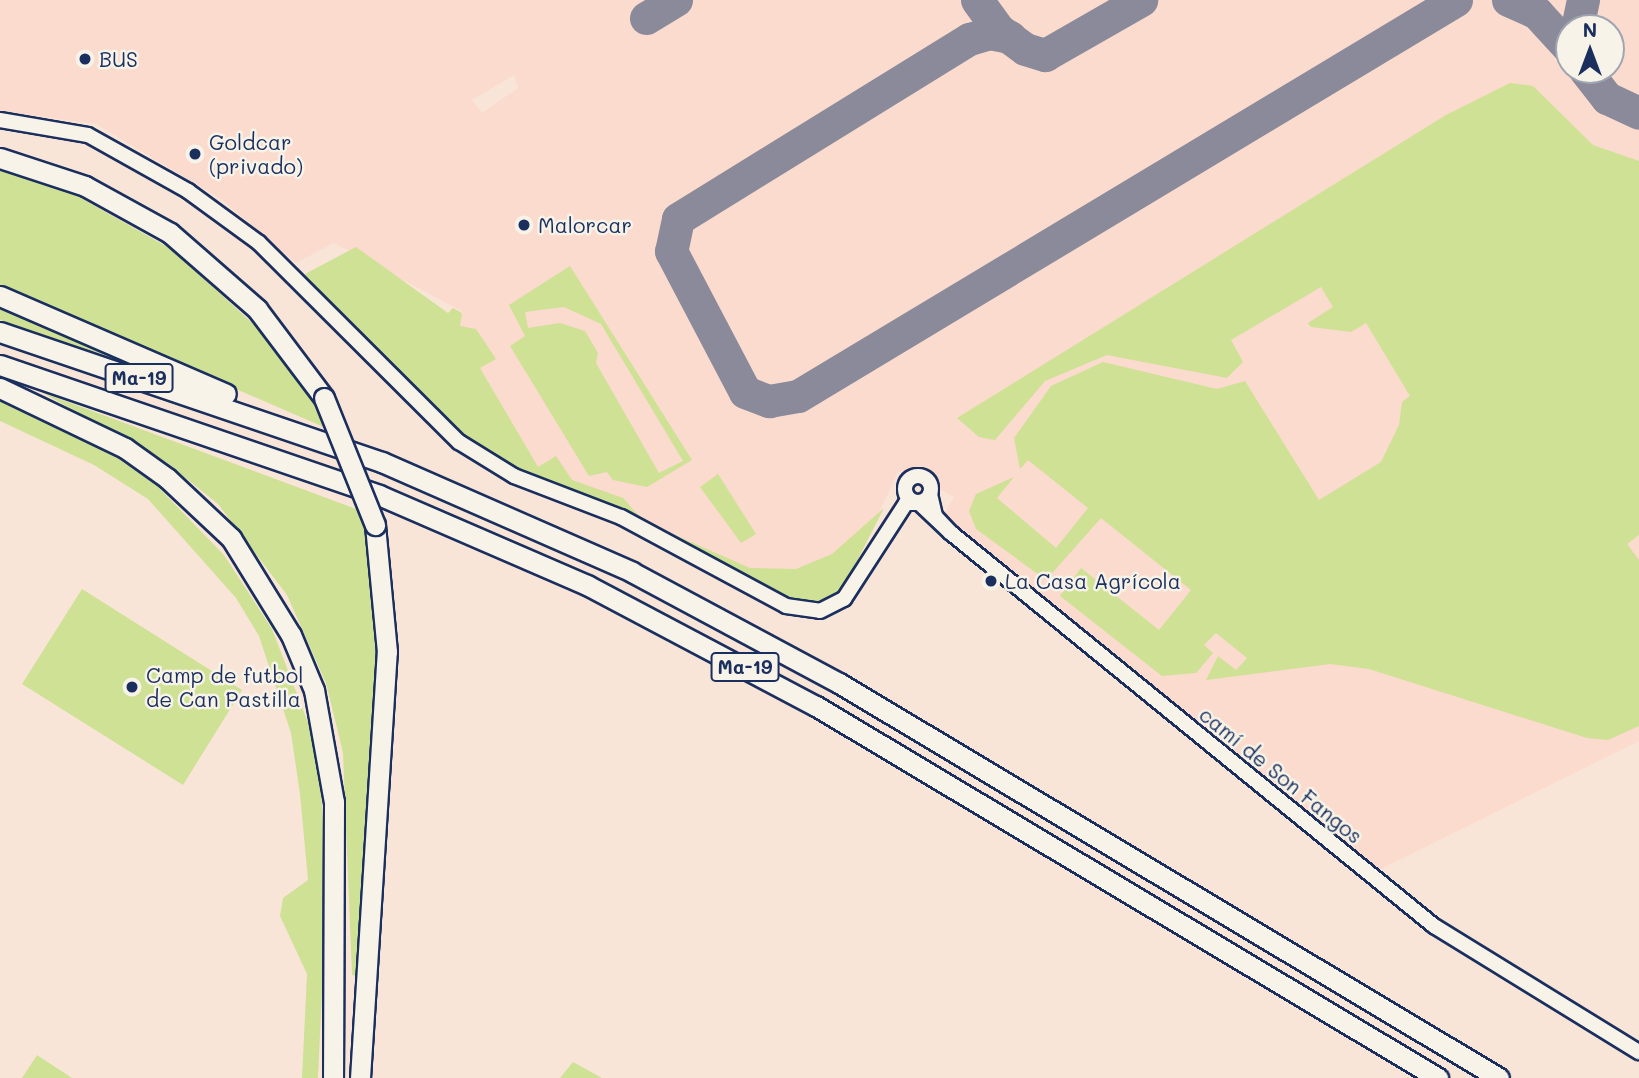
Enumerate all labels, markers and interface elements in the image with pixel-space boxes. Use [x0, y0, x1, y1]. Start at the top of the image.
north arrow [1555, 14, 1625, 84]
text: N [1583, 17, 1597, 42]
place label: BUS [99, 46, 138, 72]
marker: BUS [77, 51, 93, 67]
place label: Goldcar (privado) [209, 129, 303, 179]
marker: Goldcar (privado) [187, 146, 203, 162]
place label: Malorcar [538, 212, 632, 238]
marker: Malorcar [516, 217, 532, 233]
road number: Ma-19 [104, 362, 174, 394]
place label: La Casa Agrícola [1005, 568, 1181, 594]
marker: La Casa Agrícola [983, 573, 999, 589]
road number: Ma-19 [710, 652, 780, 682]
place label: Camp de futbol de Can Pastilla [146, 662, 304, 712]
marker: Camp de futbol de Can Pastilla [124, 679, 140, 695]
street label: camí de Son Fangos [1194, 702, 1368, 848]

